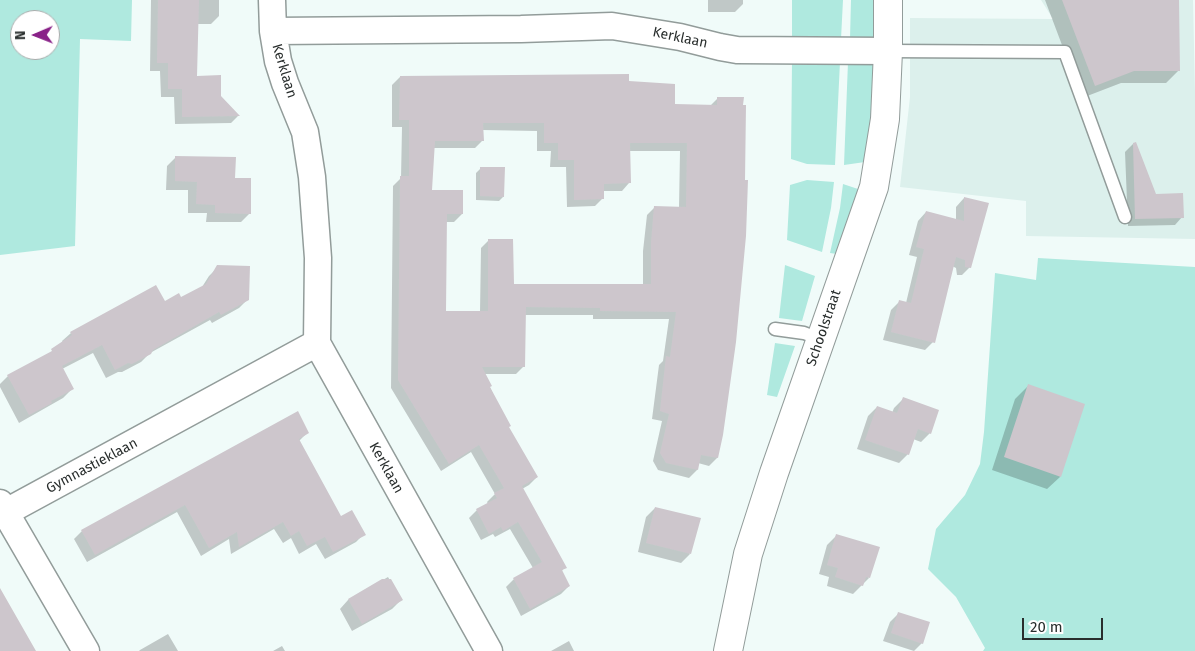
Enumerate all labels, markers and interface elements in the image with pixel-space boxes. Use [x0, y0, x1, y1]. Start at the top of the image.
north arrow [10, 10, 60, 60]
street label: Kerklaan [651, 24, 709, 52]
text: N [12, 30, 29, 40]
street label: Kerklaan [268, 42, 300, 100]
street label: Schoolstraat [803, 288, 845, 368]
street label: Gymnastieklaan [43, 435, 141, 497]
street label: Kerklaan [365, 440, 407, 496]
scale bar [1025, 608, 1106, 640]
text: 20 m [1030, 618, 1063, 636]

